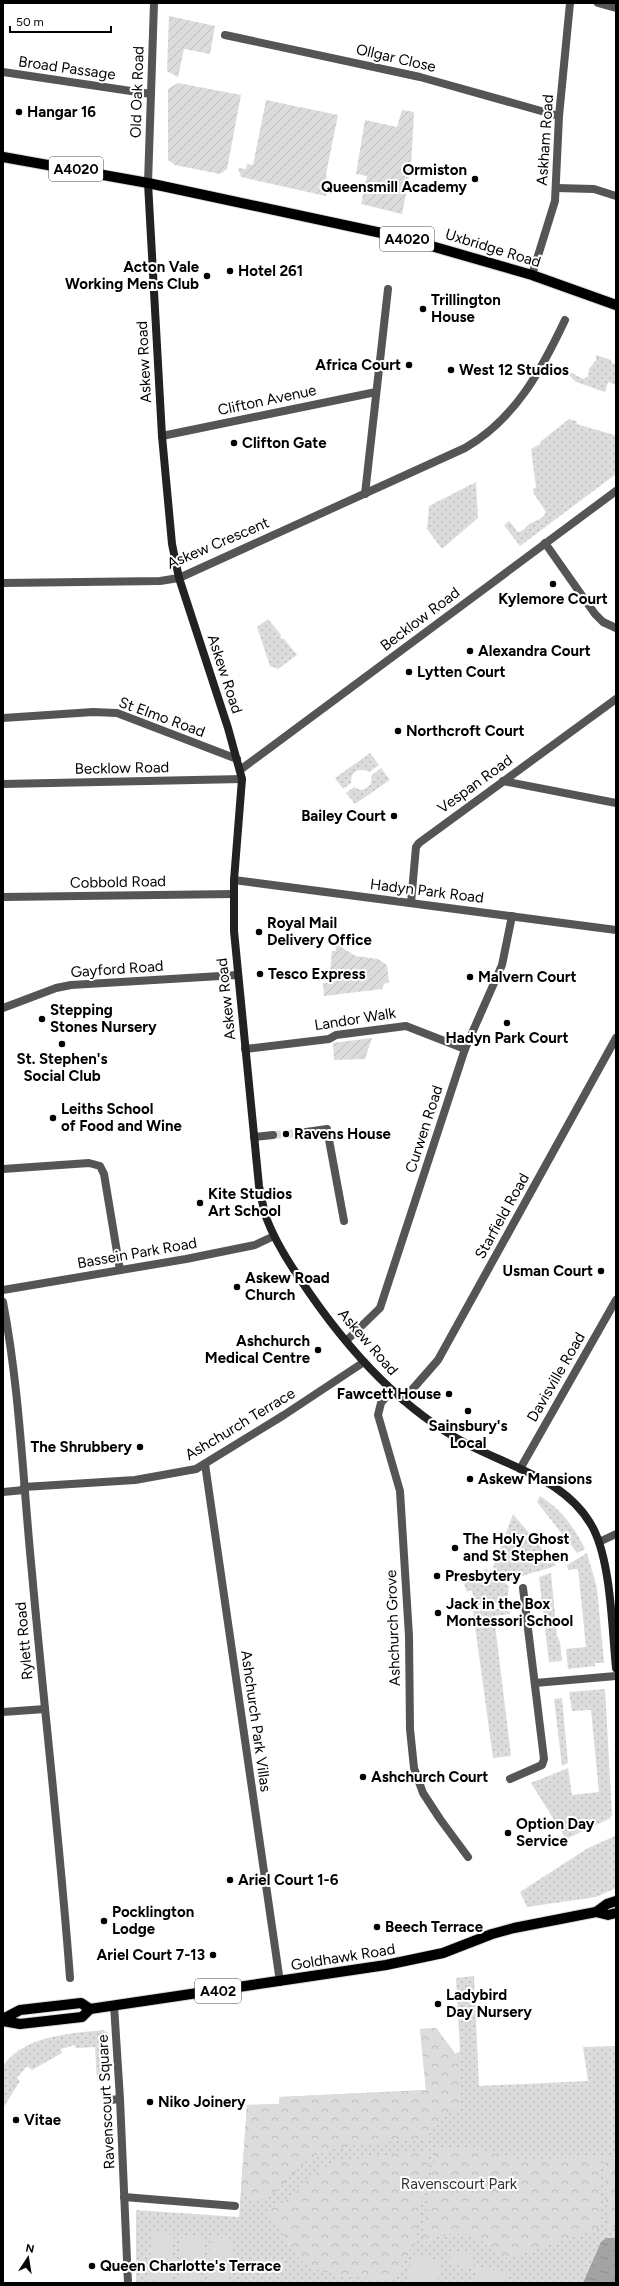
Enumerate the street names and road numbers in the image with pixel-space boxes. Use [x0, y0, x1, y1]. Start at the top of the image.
street label: Ollgar Close [354, 40, 438, 76]
street label: Old Oak Road [126, 46, 148, 138]
street label: Broad Passage [17, 52, 117, 84]
street label: Askham Road [533, 94, 557, 186]
road number: A4020 [49, 157, 103, 181]
street label: Uxbridge Road [443, 225, 543, 271]
road number: A4020 [380, 227, 434, 251]
street label: Askew Road [133, 320, 155, 404]
street label: Clifton Avenue [216, 381, 318, 419]
street label: Askew Crescent [164, 513, 272, 573]
street label: Becklow Road [377, 583, 463, 655]
street label: Askew Road [204, 632, 246, 716]
street label: St Elmo Road [116, 693, 208, 741]
street label: Vespan Road [434, 751, 516, 817]
street label: Becklow Road [75, 758, 169, 778]
street label: Cobbold Road [70, 872, 166, 892]
street label: Hadyn Park Road [369, 875, 485, 907]
street label: Gayford Road [70, 957, 164, 981]
street label: Askew Road [213, 957, 239, 1041]
street label: Landor Walk [313, 1004, 398, 1034]
street label: Curwen Road [401, 1083, 447, 1175]
street label: Starfield Road [471, 1170, 533, 1262]
street label: Bassein Park Road [76, 1234, 198, 1272]
street label: Askew Road [334, 1305, 402, 1379]
street label: Davisville Road [523, 1329, 589, 1425]
street label: Ashchurch Terrace [182, 1384, 298, 1464]
street label: Ashchurch Grove [382, 1570, 404, 1686]
street label: Rylett Road [12, 1601, 36, 1681]
street label: Ashchurch Park Villas [237, 1649, 275, 1793]
street label: Goldhawk Road [290, 1940, 396, 1974]
road number: A402 [195, 1979, 241, 2003]
street label: Ravenscourt Square [93, 2034, 119, 2170]

